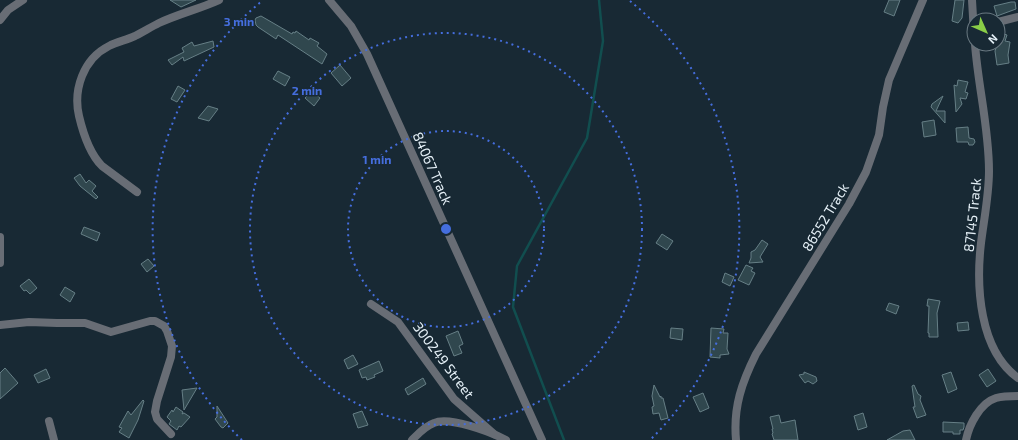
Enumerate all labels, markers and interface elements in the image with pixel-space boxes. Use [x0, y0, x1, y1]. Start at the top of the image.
north arrow [966, 12, 1006, 52]
text: 3 min [224, 14, 254, 28]
text: N [986, 32, 1001, 47]
text: 2 min [292, 83, 322, 97]
street label: 84067 Track [409, 129, 457, 207]
text: 1 min [363, 152, 391, 166]
street label: 87145 Track [960, 177, 984, 253]
street label: 86552 Track [798, 180, 852, 254]
centre of rings [439, 222, 453, 236]
street label: 300249 Street [410, 318, 478, 402]

